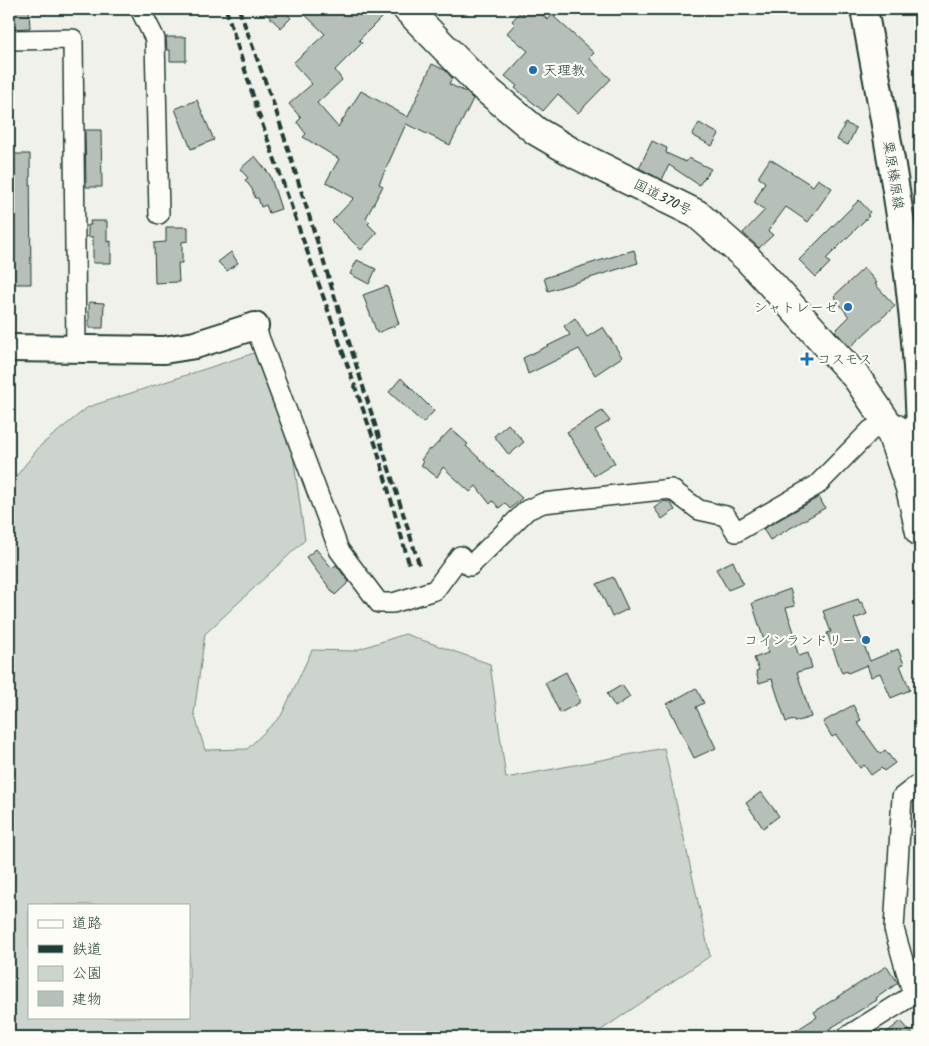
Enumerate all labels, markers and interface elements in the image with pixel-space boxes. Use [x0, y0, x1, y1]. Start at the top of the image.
place label: 天理教 [543, 60, 585, 82]
marker: 天理教 [527, 64, 539, 76]
street label: 粟原榛原線 [877, 139, 909, 211]
street label: 国道370号 [629, 174, 696, 222]
place label: シャトレーゼ [753, 297, 838, 319]
marker: シャトレーゼ [842, 301, 854, 313]
place label: コスモス [817, 349, 872, 371]
marker: コスモス [801, 353, 813, 365]
place label: コインランドリー [744, 630, 856, 652]
marker: コインランドリー [860, 634, 872, 646]
legend [28, 904, 190, 1018]
text: 道路 [72, 912, 102, 936]
text: 鉄道 [72, 938, 102, 962]
text: 公園 [72, 962, 102, 986]
text: 建物 [72, 988, 102, 1012]

